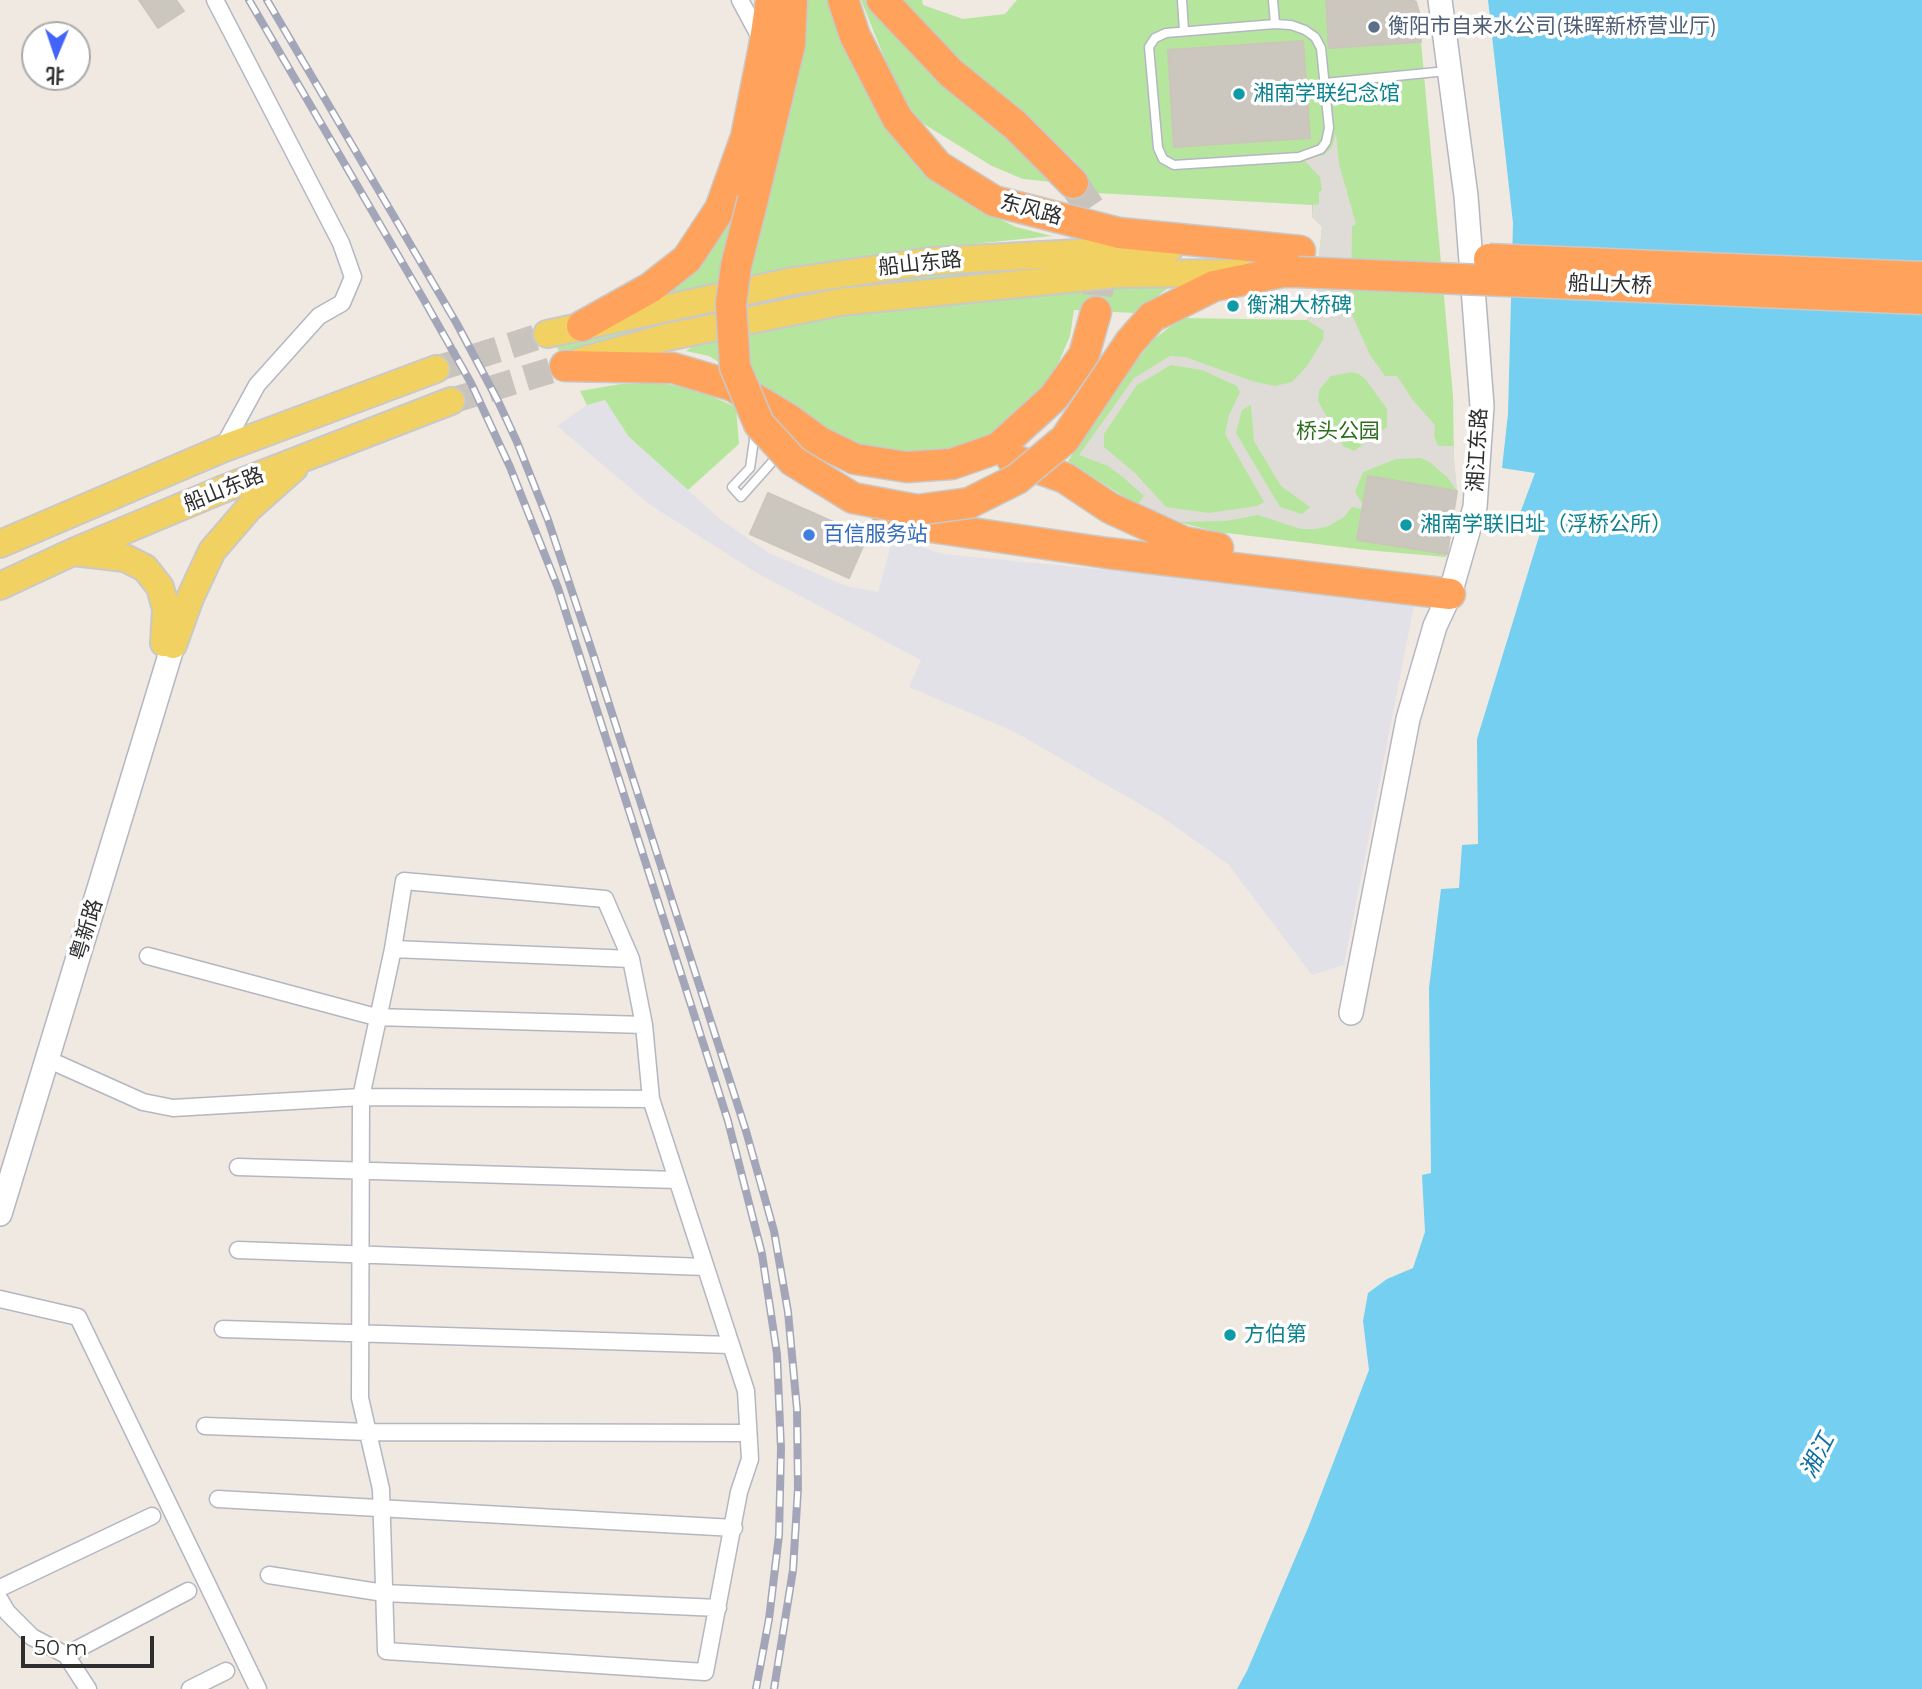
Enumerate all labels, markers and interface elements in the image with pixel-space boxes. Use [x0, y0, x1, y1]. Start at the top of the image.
place label: 衡阳市自来水公司(珠晖新桥营业厅) [1388, 14, 1717, 40]
marker: 衡阳市自来水公司(珠晖新桥营业厅) [1366, 19, 1382, 35]
north arrow [21, 21, 91, 91]
text: 北 [45, 64, 65, 87]
place label: 湘南学联纪念馆 [1253, 81, 1400, 107]
marker: 湘南学联纪念馆 [1231, 86, 1247, 102]
street label: 东风路 [997, 190, 1065, 230]
street label: 船山东路 [877, 247, 963, 281]
street label: 船山大桥 [1568, 271, 1652, 299]
place label: 衡湘大桥碑 [1247, 293, 1352, 319]
marker: 衡湘大桥碑 [1225, 298, 1241, 314]
street label: 湘江东路 [1463, 407, 1493, 493]
park label: 桥头公园 [1296, 419, 1380, 445]
street label: 船山东路 [180, 463, 268, 517]
place label: 湘南学联旧址（浮桥公所） [1420, 512, 1672, 538]
marker: 湘南学联旧址（浮桥公所） [1398, 517, 1414, 533]
place label: 百信服务站 [823, 522, 928, 548]
marker: 百信服务站 [801, 527, 817, 543]
street label: 粤新路 [66, 896, 108, 964]
place label: 方伯第 [1244, 1322, 1307, 1348]
marker: 方伯第 [1222, 1327, 1238, 1343]
water label: 湘江 [1795, 1429, 1841, 1483]
scale bar [24, 1622, 158, 1666]
text: 50 m [34, 1635, 88, 1660]

